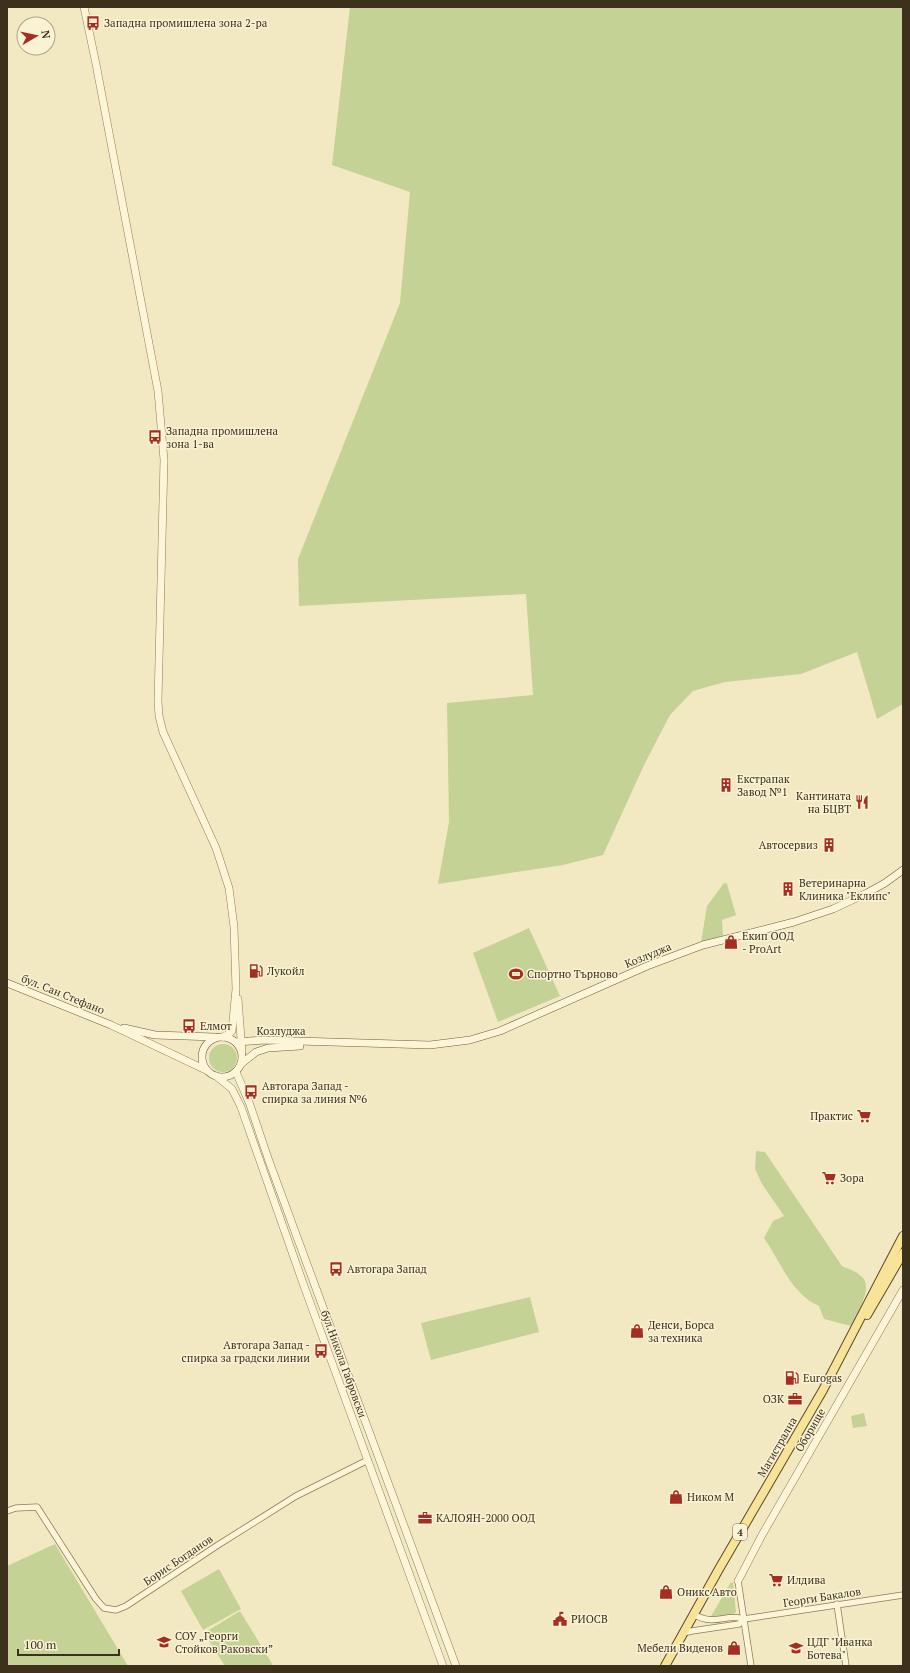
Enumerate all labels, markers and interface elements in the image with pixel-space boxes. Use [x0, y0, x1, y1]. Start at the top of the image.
bus stop icon: Западна промишлена зона 2-ра [85, 15, 101, 31]
north arrow [16, 16, 56, 56]
place label: Западна промишлена зона 2-ра [104, 16, 268, 30]
text: N [38, 29, 54, 40]
place label: Западна промишлена зона 1-ва [166, 424, 278, 451]
bus stop icon: Западна промишлена зона 1-ва [147, 429, 163, 445]
place label: Екстрапак Завод №1 [737, 772, 790, 799]
building icon: Екстрапак Завод №1 [718, 777, 734, 793]
place label: Кантината на БЦВТ [796, 789, 851, 816]
restaurant icon: Кантината на БЦВТ [854, 794, 870, 810]
building icon: Автосервиз [821, 837, 837, 853]
place label: Автосервиз [759, 838, 818, 852]
place label: Ветеринарна Клиника "Еклипс" [799, 876, 891, 903]
building icon: Ветеринарна Клиника "Еклипс" [780, 881, 796, 897]
place label: Екип ООД - ProArt [742, 929, 794, 956]
shop icon: Екип ООД - ProArt [723, 934, 739, 950]
street label: Козлуджа [623, 939, 674, 971]
fuel station icon: Лукойл [248, 963, 264, 979]
place label: Лукойл [266, 964, 304, 978]
sports icon: Спортно Търново [508, 966, 524, 982]
place label: Спортно Търново [527, 967, 618, 981]
street label: бул. Сан Стефано [19, 971, 107, 1017]
bus stop icon: Елмот [181, 1018, 197, 1034]
place label: Елмот [200, 1019, 232, 1033]
street label: Козлуджа [256, 1024, 306, 1038]
place label: Автогара Запад - спирка за линия №6 [262, 1079, 367, 1106]
bus stop icon: Автогара Запад - спирка за линия №6 [243, 1084, 259, 1100]
supermarket icon: Практис [856, 1108, 872, 1124]
place label: Практис [810, 1109, 853, 1123]
supermarket icon: Зора [821, 1170, 837, 1186]
place label: Зора [840, 1171, 864, 1185]
bus stop icon: Автогара Запад [328, 1261, 344, 1277]
place label: Автогара Запад [347, 1262, 427, 1276]
street label: бул.Никола Габровски [318, 1308, 370, 1420]
place label: Денси, Борса за техника [648, 1318, 715, 1345]
shop icon: Денси, Борса за техника [629, 1323, 645, 1339]
place label: Автогара Запад - спирка за градски линии [182, 1338, 310, 1365]
bus stop icon: Автогара Запад - спирка за градски линии [313, 1343, 329, 1359]
fuel station icon: Eurogas [784, 1370, 800, 1386]
place label: Eurogas [803, 1371, 842, 1385]
office icon: ОЗК [787, 1391, 803, 1407]
place label: ОЗК [763, 1392, 785, 1406]
street label: Оборище [792, 1405, 828, 1454]
street label: Магистрална [754, 1414, 800, 1480]
shop icon: Ником М [668, 1489, 684, 1505]
place label: Ником М [687, 1490, 734, 1504]
office icon: КАЛОЯН-2000 ООД [417, 1510, 433, 1526]
place label: КАЛОЯН-2000 ООД [436, 1511, 536, 1525]
road number: 4 [733, 1524, 747, 1540]
street label: Борис Богданов [141, 1531, 216, 1588]
supermarket icon: Илдива [768, 1572, 784, 1588]
place label: Илдива [787, 1573, 826, 1587]
shop icon: Оникс Авто [658, 1584, 674, 1600]
street label: Георги Бакалов [782, 1584, 862, 1610]
place label: Оникс Авто [677, 1585, 737, 1599]
public building icon: РИОСВ [552, 1611, 568, 1627]
place label: РИОСВ [571, 1612, 608, 1626]
place label: СОУ „Георги Стойков Раковски” [175, 1629, 273, 1656]
scale bar [18, 1631, 119, 1657]
school or university icon: СОУ „Георги Стойков Раковски” [156, 1634, 172, 1650]
place label: ЦДГ "Иванка Ботева" [807, 1635, 873, 1662]
text: 100 m [24, 1637, 57, 1652]
shop icon: Мебели Виденов [726, 1640, 742, 1656]
school or university icon: ЦДГ "Иванка Ботева" [788, 1640, 804, 1656]
place label: Мебели Виденов [637, 1641, 723, 1655]

